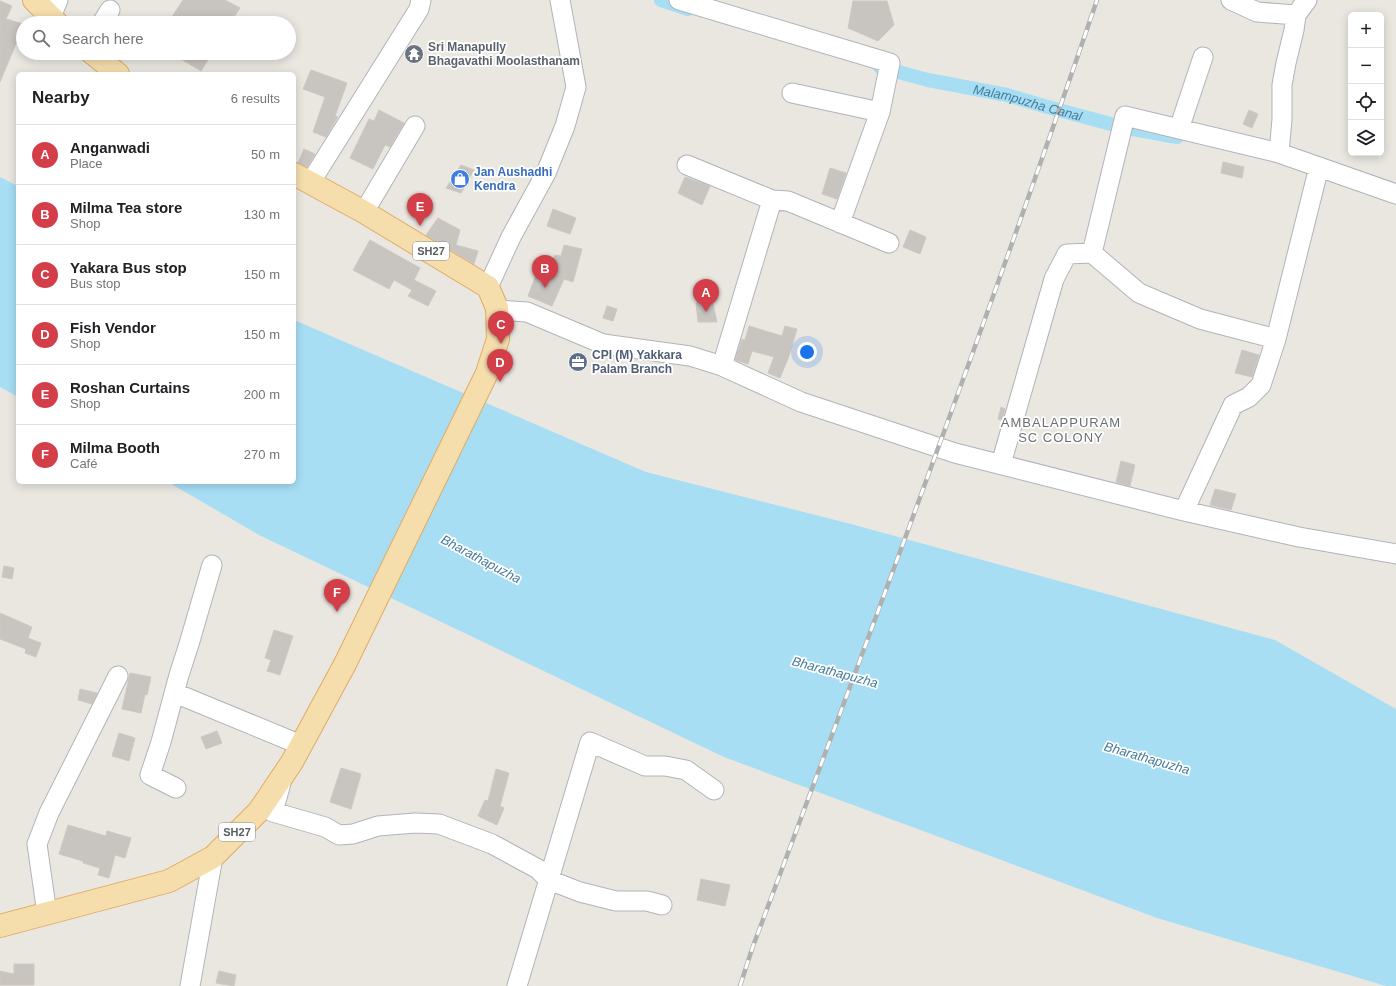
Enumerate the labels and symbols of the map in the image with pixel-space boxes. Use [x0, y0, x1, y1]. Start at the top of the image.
place label: Sri Manapully Bhagavathi Moolasthanam [428, 40, 580, 68]
temple icon: Sri Manapully Bhagavathi Moolasthanam [403, 43, 425, 65]
water label: Malampuzha Canal [972, 81, 1085, 124]
place label: Jan Aushadhi Kendra [474, 165, 552, 193]
shop icon: Jan Aushadhi Kendra [449, 168, 471, 190]
pin: E [407, 193, 433, 226]
road number: SH27 [413, 242, 449, 260]
pin: B [532, 255, 558, 288]
pin: A [693, 279, 719, 312]
pin: C [488, 311, 514, 344]
your location [797, 342, 817, 362]
place label: CPI (M) Yakkara Palam Branch [592, 348, 682, 376]
pin: D [487, 349, 513, 382]
office icon: CPI (M) Yakkara Palam Branch [567, 351, 589, 373]
district label: AMBALAPPURAM SC COLONY [1001, 415, 1121, 445]
water label: Bharathapuzha [439, 532, 523, 586]
pin: F [324, 579, 350, 612]
water label: Bharathapuzha [790, 653, 880, 691]
water label: Bharathapuzha [1103, 739, 1191, 777]
road number: SH27 [219, 823, 255, 841]

